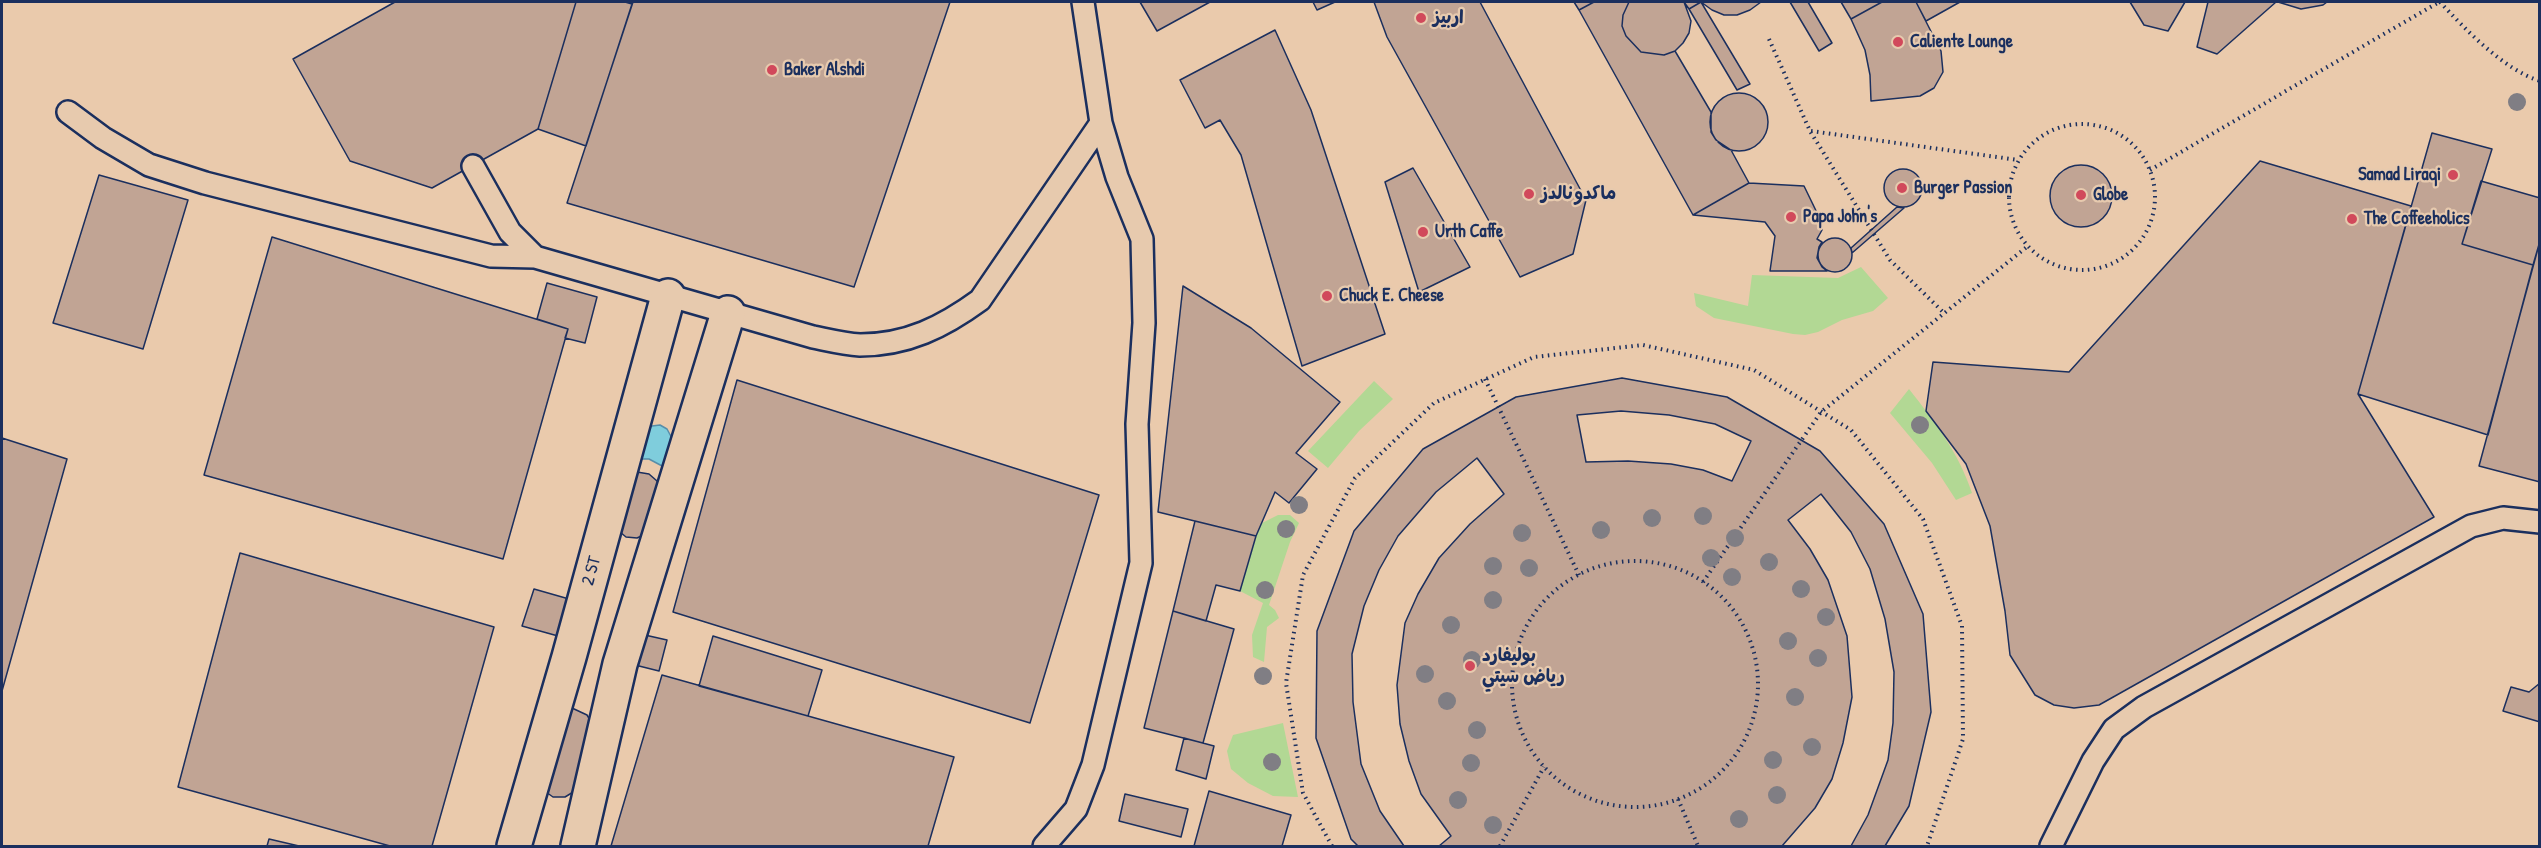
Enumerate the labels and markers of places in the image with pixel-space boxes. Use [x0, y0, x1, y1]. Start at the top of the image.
place label: اربيز [1433, 7, 1464, 29]
marker: اربيز [1414, 11, 1428, 25]
place label: Caliente Lounge [1910, 31, 2013, 53]
marker: Caliente Lounge [1891, 35, 1905, 49]
place label: Baker Alshdi [784, 59, 865, 81]
marker: Baker Alshdi [765, 63, 779, 77]
place label: Samad Liraqi [2358, 164, 2441, 186]
marker: Samad Liraqi [2446, 168, 2460, 182]
place label: Burger Passion [1914, 177, 2012, 199]
marker: Burger Passion [1895, 181, 1909, 195]
place label: ماكدونالدز [1541, 183, 1616, 205]
place label: Globe [2093, 184, 2128, 206]
marker: ماكدونالدز [1522, 187, 1536, 201]
marker: Globe [2074, 188, 2088, 202]
place label: Papa John's [1803, 206, 1877, 228]
place label: The Coffeeholics [2364, 208, 2470, 230]
marker: Papa John's [1784, 210, 1798, 224]
marker: The Coffeeholics [2345, 212, 2359, 226]
place label: Urth Caffe [1435, 221, 1503, 243]
marker: Urth Caffe [1416, 225, 1430, 239]
place label: Chuck E. Cheese [1339, 285, 1444, 307]
marker: Chuck E. Cheese [1320, 289, 1334, 303]
place label: بوليفارد رياض سيتي [1482, 645, 1565, 688]
marker: بوليفارد رياض سيتي [1463, 659, 1477, 673]

